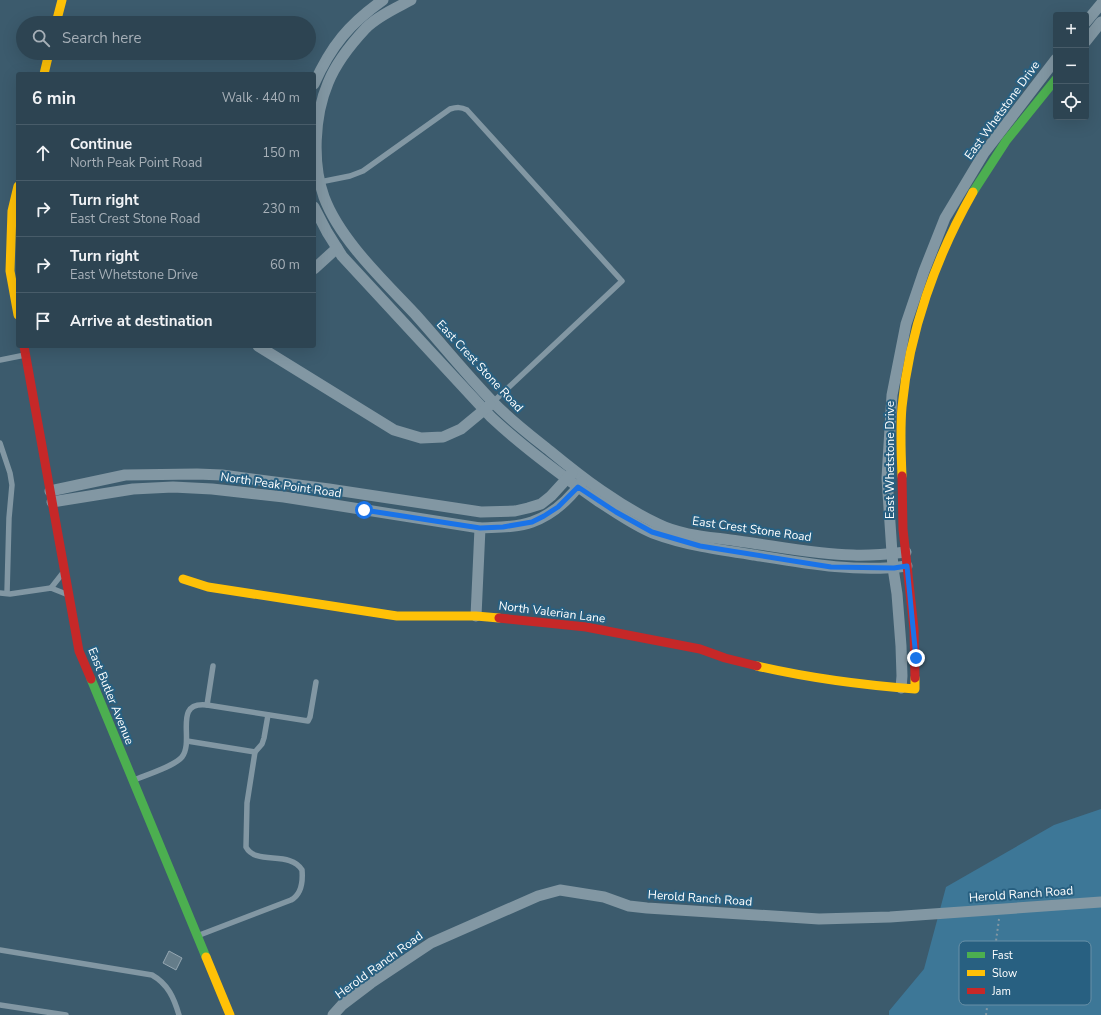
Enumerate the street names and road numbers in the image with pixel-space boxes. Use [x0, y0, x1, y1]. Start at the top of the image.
street label: East Whetstone Drive [961, 58, 1043, 162]
street label: East Crest Stone Road [433, 317, 527, 415]
street label: East Whetstone Drive [882, 401, 898, 519]
street label: North Peak Point Road [219, 469, 343, 501]
street label: East Crest Stone Road [691, 513, 813, 545]
street label: North Valerian Lane [498, 598, 606, 626]
street label: East Butler Avenue [84, 645, 138, 747]
street label: Herold Ranch Road [968, 882, 1074, 906]
street label: Herold Ranch Road [647, 886, 753, 910]
street label: Herold Ranch Road [332, 928, 426, 1002]

